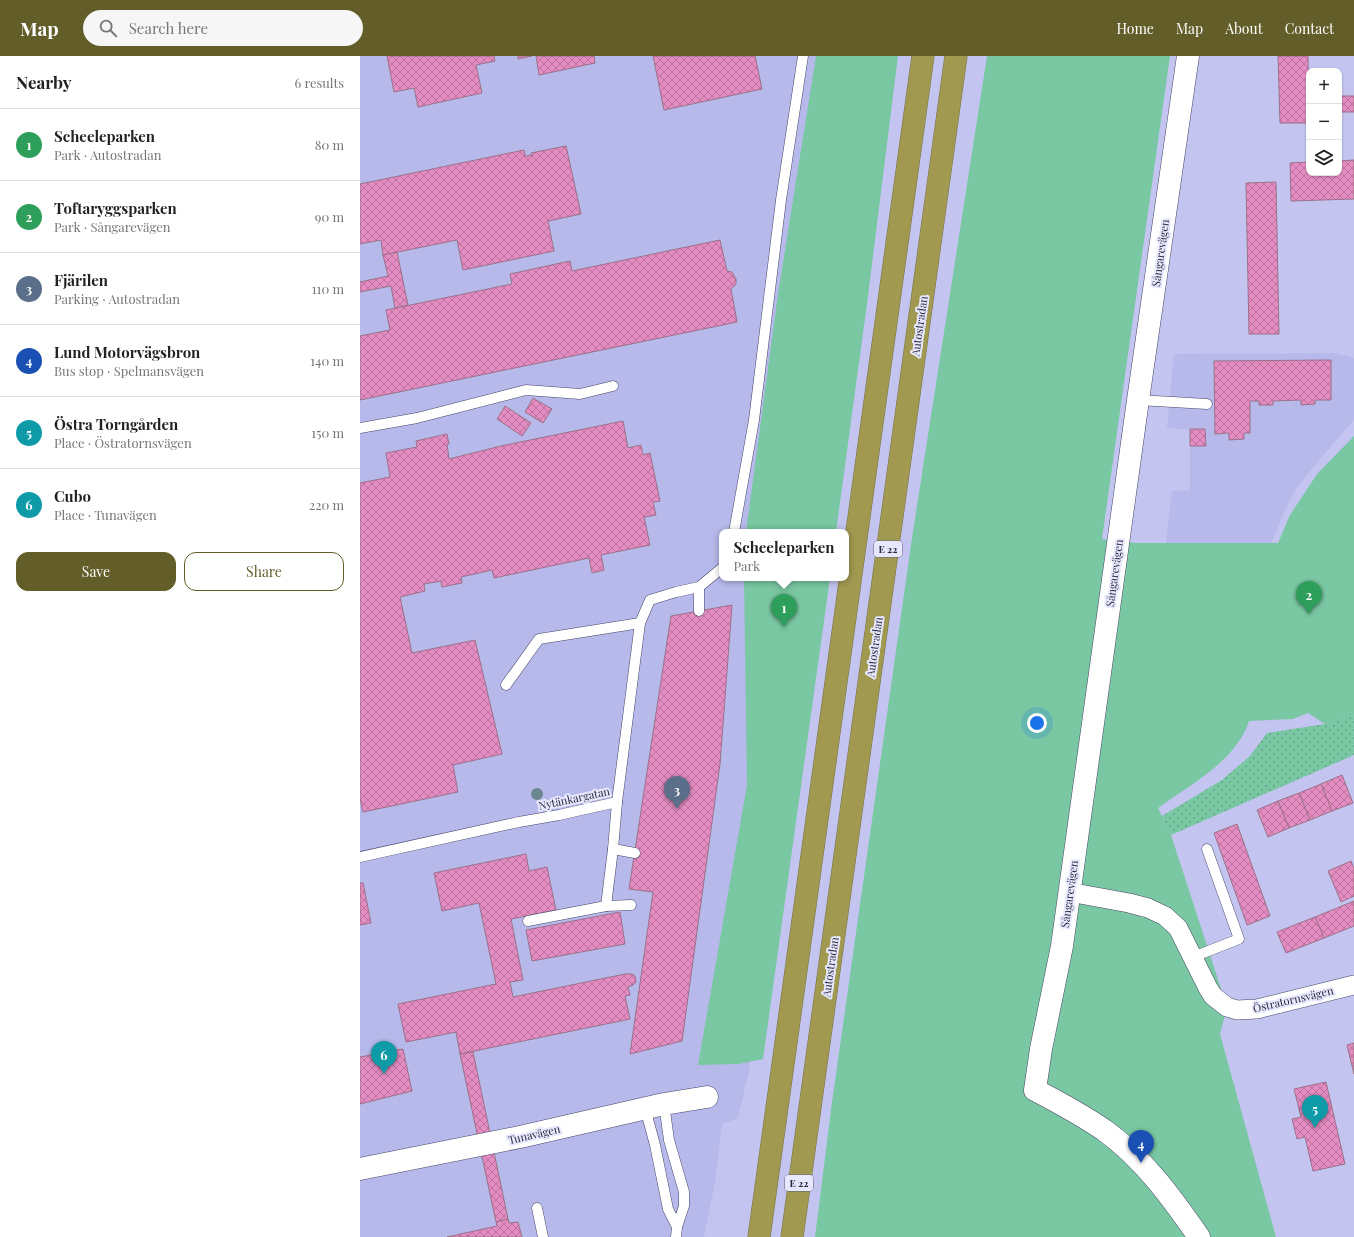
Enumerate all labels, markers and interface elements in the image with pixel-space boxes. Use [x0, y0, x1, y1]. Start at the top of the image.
search box [83, 10, 363, 46]
text: Map [20, 15, 59, 41]
icon: search [97, 17, 119, 39]
text: Search here [129, 18, 208, 38]
text: Home [1116, 19, 1154, 38]
text: Map [1176, 19, 1203, 38]
text: About [1225, 19, 1263, 38]
text: Contact [1285, 19, 1334, 38]
map controls [1306, 68, 1342, 176]
button: + [1306, 68, 1342, 104]
text: Nearby [16, 71, 71, 93]
text: 6 results [294, 74, 344, 91]
button: − [1306, 104, 1342, 140]
text: Scheeleparken [54, 126, 155, 146]
text: 1 [27, 136, 31, 153]
text: 80 m [315, 136, 344, 153]
button: layers [1306, 140, 1342, 176]
text: Park · Autostradan [54, 146, 162, 163]
text: Toftaryggsparken [54, 198, 177, 218]
text: 2 [26, 208, 32, 225]
text: 90 m [315, 208, 344, 225]
text: Park · Sångarevägen [54, 218, 171, 235]
street label: Sångarevägen [1148, 218, 1172, 288]
text: Fjärilen [54, 270, 108, 290]
text: 3 [26, 280, 32, 297]
text: 110 m [312, 280, 344, 297]
text: Parking · Autostradan [54, 290, 180, 307]
street label: Autostradan [907, 295, 931, 358]
text: Lund Motorvägsbron [54, 342, 200, 362]
text: 4 [26, 352, 32, 369]
text: 140 m [310, 352, 344, 369]
text: Bus stop · Spelmansvägen [54, 362, 204, 379]
text: Östra Torngården [54, 414, 178, 434]
text: 5 [26, 424, 32, 441]
text: 150 m [311, 424, 344, 441]
text: Place · Östratornsvägen [54, 434, 192, 451]
text: Cubo [54, 486, 91, 506]
text: 6 [25, 496, 33, 513]
text: 220 m [309, 496, 344, 513]
text: Place · Tunavägen [54, 506, 157, 523]
popup [719, 529, 849, 581]
text: Scheeleparken [733, 537, 835, 557]
street label: Sångarevägen [1102, 538, 1126, 608]
road number: E 22 [874, 541, 902, 557]
button: Save [16, 552, 176, 591]
button: Share [184, 552, 344, 591]
text: Park [733, 557, 760, 574]
pin: 2 [1296, 581, 1322, 614]
pin: 1 [771, 594, 797, 627]
street label: Autostradan [862, 616, 886, 679]
your location [1027, 713, 1047, 733]
pin: 3 [664, 776, 690, 809]
street label: Nytänkargatan [537, 783, 611, 813]
street label: Sångarevägen [1057, 859, 1081, 929]
street label: Autostradan [818, 936, 842, 999]
street label: Östratornsvägen [1251, 982, 1335, 1016]
pin: 6 [371, 1041, 397, 1074]
pin: 5 [1302, 1095, 1328, 1128]
street label: Tunavägen [506, 1121, 562, 1147]
pin: 4 [1128, 1130, 1154, 1163]
road number: E 22 [785, 1175, 813, 1191]

